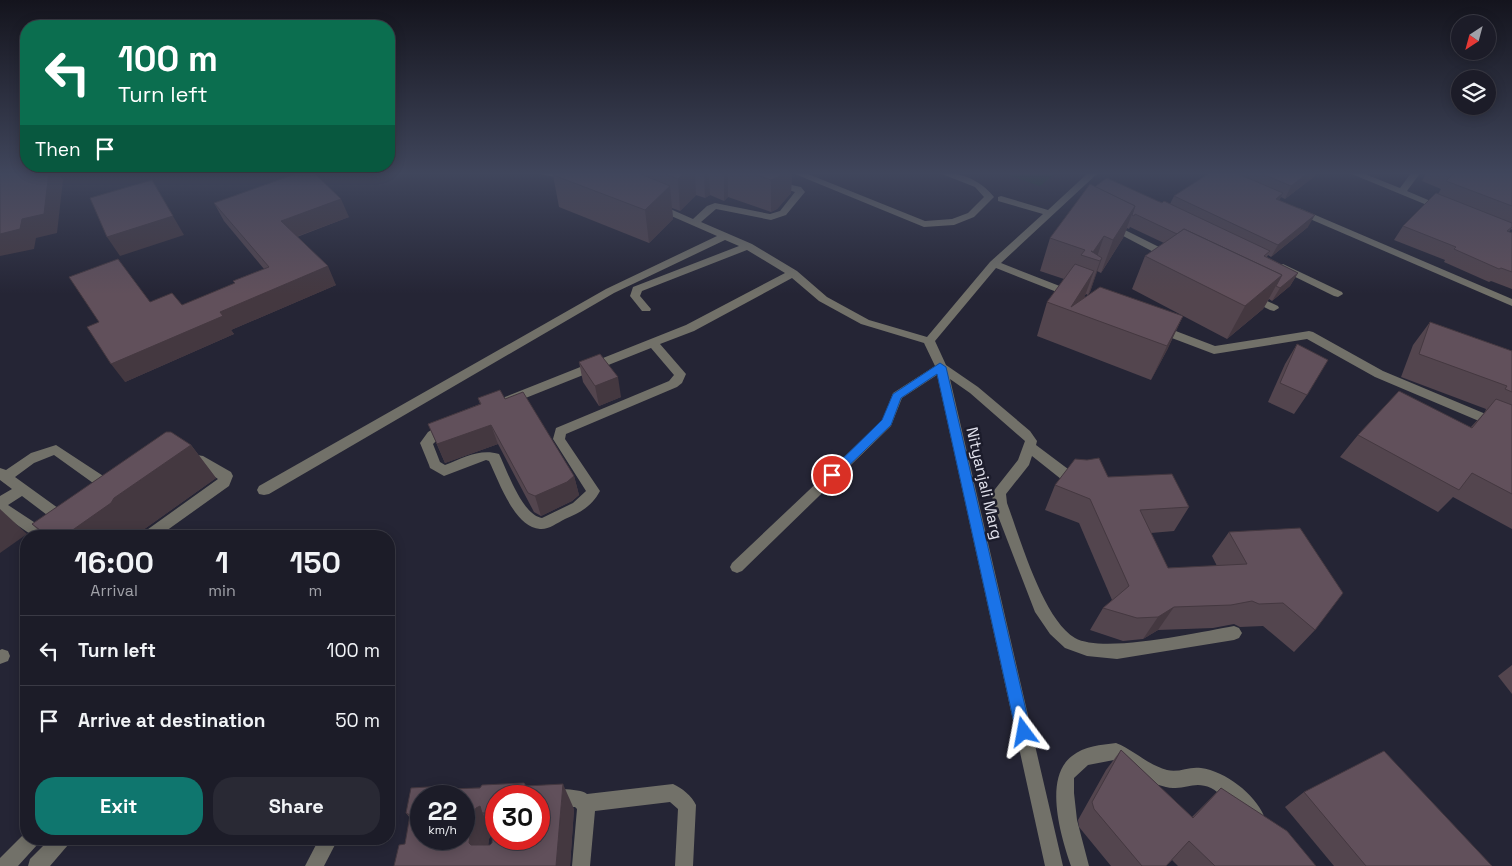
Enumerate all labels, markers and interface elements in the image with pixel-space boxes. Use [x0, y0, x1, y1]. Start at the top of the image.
north arrow [1451, 15, 1496, 60]
map controls [1451, 15, 1496, 115]
text: 100 m [118, 37, 218, 81]
icon: left [35, 40, 100, 105]
button: layers [1451, 70, 1496, 115]
text: Turn left [118, 80, 208, 108]
icon: arrive [91, 135, 119, 163]
text: Then [35, 137, 81, 162]
street label: Nityanjali Marg [961, 425, 1008, 541]
pin [811, 454, 853, 496]
icon: arrive [818, 461, 846, 489]
text: 16:00 [74, 543, 154, 582]
text: 1 [215, 543, 229, 582]
text: 150 [290, 543, 341, 582]
text: Arrival [90, 580, 138, 601]
text: min [208, 580, 236, 601]
text: m [308, 580, 322, 601]
icon: left [35, 637, 63, 665]
text: Turn left [78, 638, 156, 663]
text: 100 m [326, 638, 380, 663]
position arrow [997, 705, 1049, 757]
icon: arrive [35, 707, 63, 735]
text: Arrive at destination [78, 708, 266, 733]
text: 50 m [335, 708, 380, 733]
button: Exit [35, 777, 203, 835]
button: Share [213, 777, 380, 835]
speed limit sign: 30 [485, 785, 550, 850]
text: 22 [428, 795, 457, 827]
text: km/h [428, 822, 457, 838]

